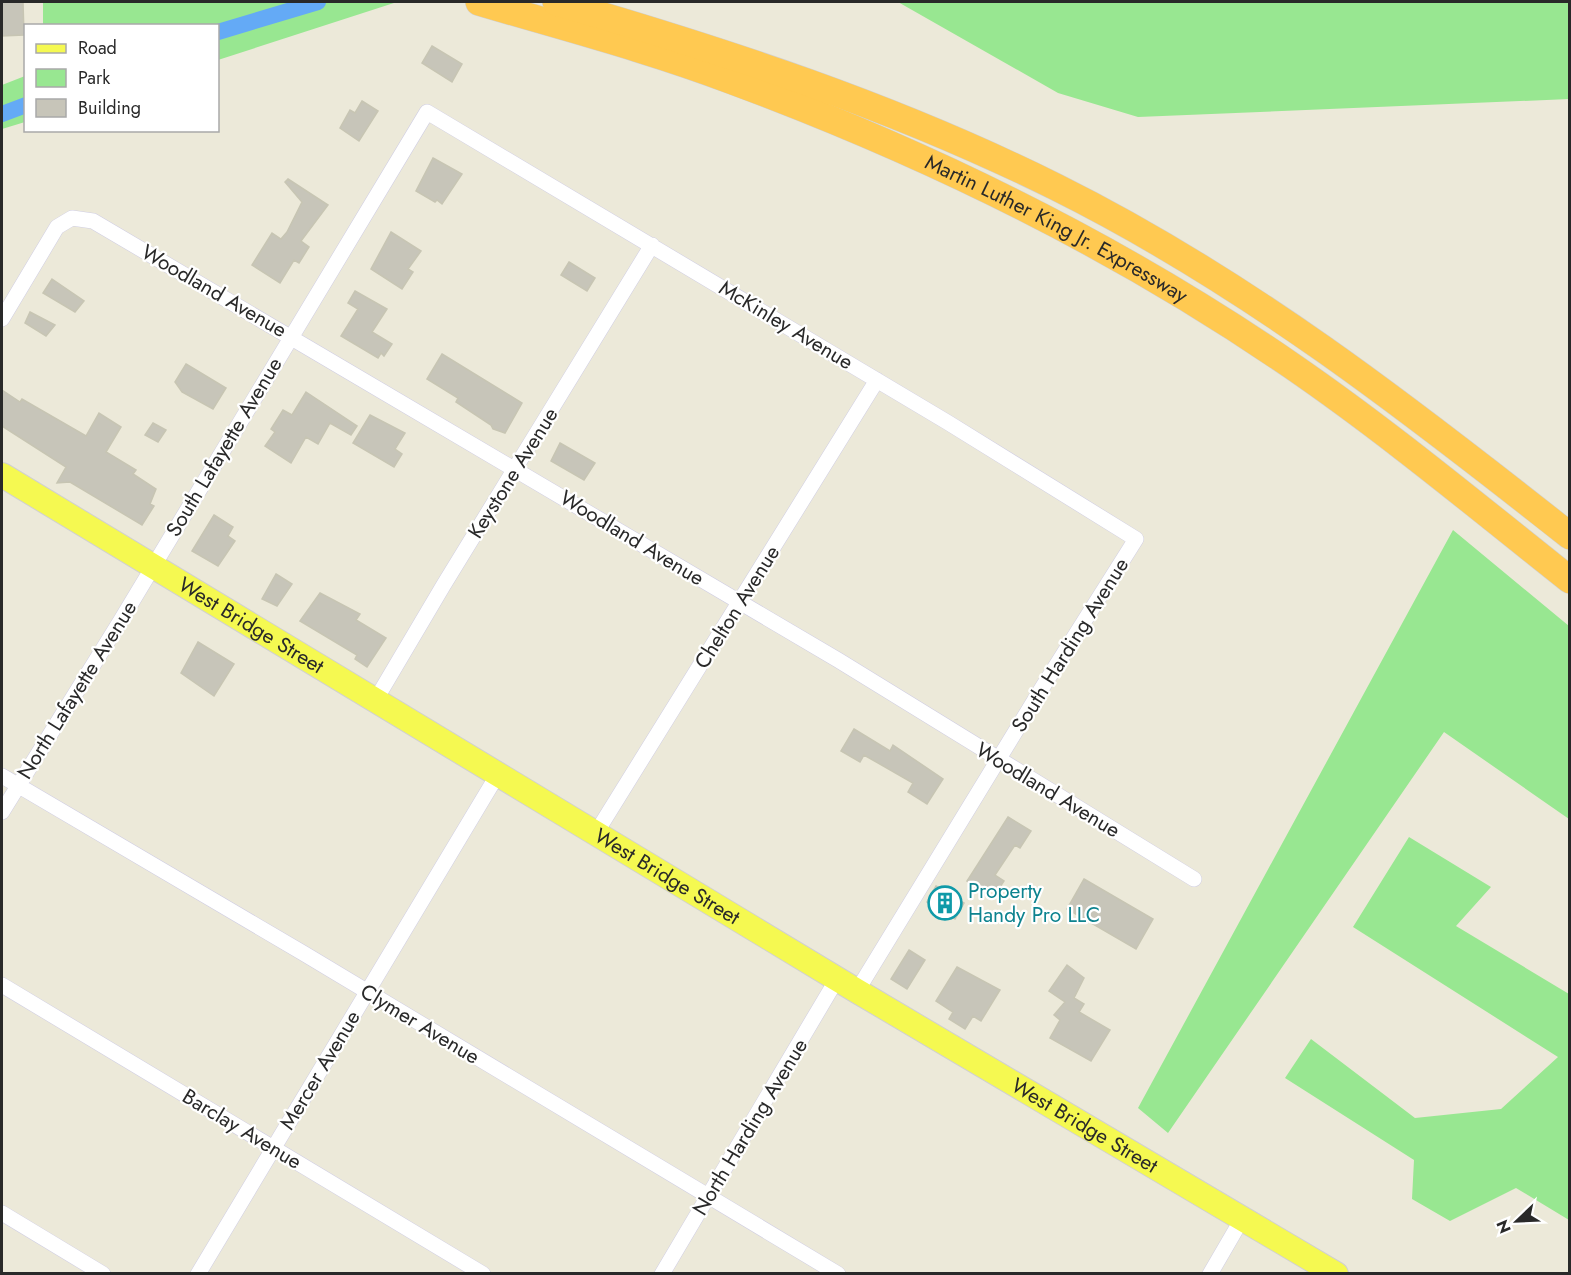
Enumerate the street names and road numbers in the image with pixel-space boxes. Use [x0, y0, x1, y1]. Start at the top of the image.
street label: Martin Luther King Jr. Expressway [920, 147, 1194, 311]
street label: Woodland Avenue [136, 237, 293, 345]
street label: McKinley Avenue [713, 273, 859, 377]
street label: South Lafayette Avenue [159, 352, 290, 542]
street label: Keystone Avenue [461, 402, 565, 544]
street label: Woodland Avenue [554, 483, 710, 593]
street label: Chelton Avenue [687, 539, 787, 674]
street label: South Harding Avenue [1004, 552, 1136, 738]
street label: West Bridge Street [173, 570, 330, 681]
street label: North Lafayette Avenue [10, 595, 144, 785]
street label: Woodland Avenue [970, 735, 1126, 845]
street label: West Bridge Street [589, 821, 746, 932]
street label: Clymer Avenue [355, 976, 486, 1072]
street label: Mercer Avenue [273, 1004, 368, 1135]
street label: North Harding Avenue [685, 1033, 815, 1221]
street label: West Bridge Street [1006, 1070, 1163, 1180]
street label: Barclay Avenue [177, 1081, 308, 1177]

